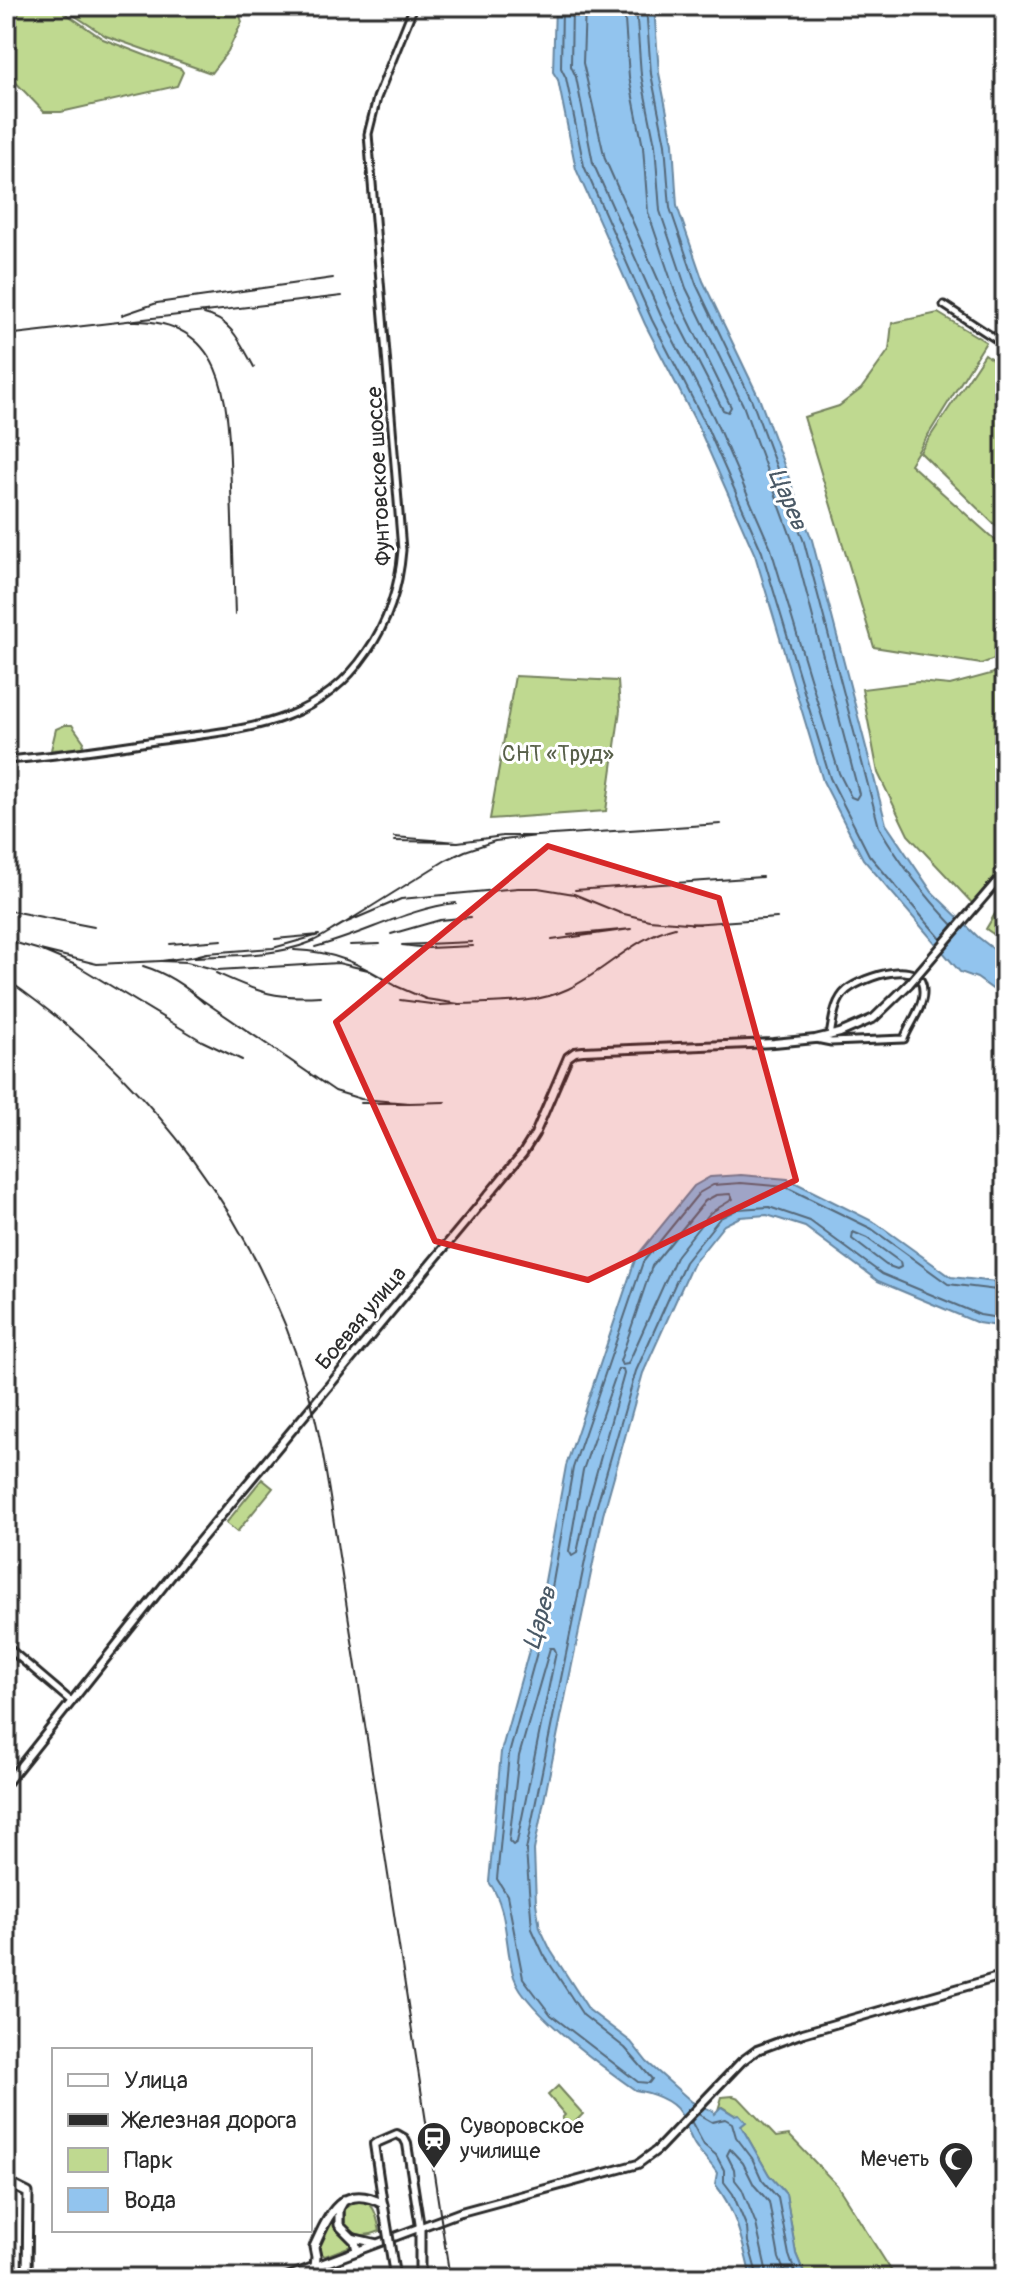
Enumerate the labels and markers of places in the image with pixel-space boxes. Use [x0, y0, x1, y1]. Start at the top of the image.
place label: Суворовское училище [459, 2112, 584, 2165]
station icon: Суворовское училище [415, 2120, 453, 2170]
mosque icon: Мечеть [937, 2140, 975, 2190]
place label: Мечеть [860, 2145, 930, 2173]

